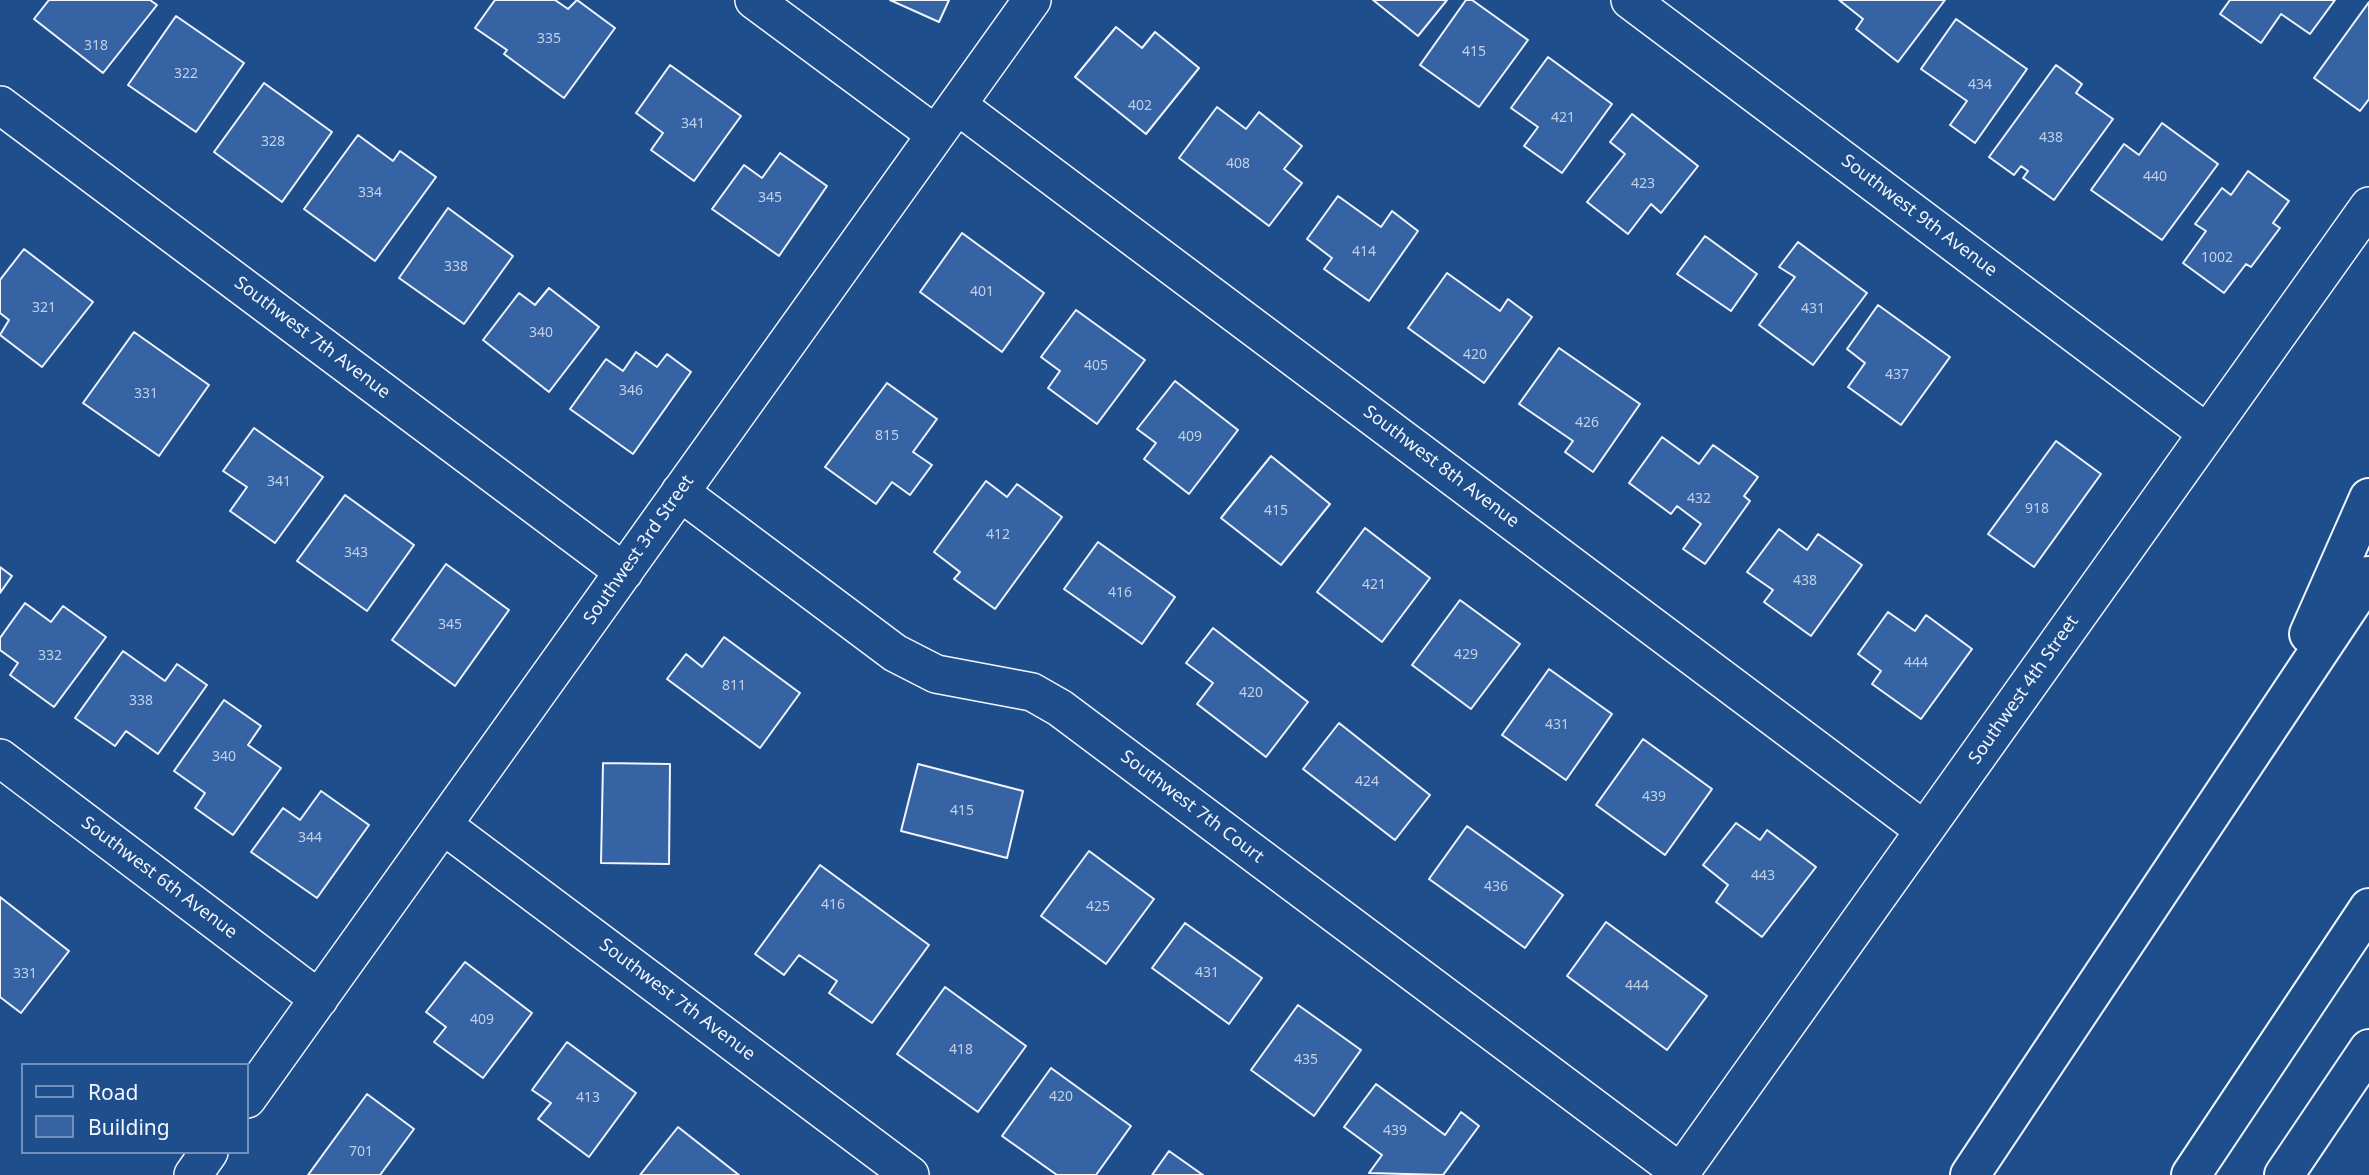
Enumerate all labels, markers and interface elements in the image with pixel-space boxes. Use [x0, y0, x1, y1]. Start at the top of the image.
house number: 335 [537, 31, 561, 47]
house number: 318 [84, 38, 108, 54]
house number: 415 [1462, 44, 1486, 60]
house number: 322 [174, 66, 198, 82]
house number: 434 [1968, 77, 1992, 93]
house number: 402 [1128, 98, 1152, 114]
house number: 421 [1551, 110, 1575, 126]
house number: 341 [681, 116, 705, 132]
house number: 438 [2039, 130, 2063, 146]
house number: 328 [261, 134, 285, 150]
street label: Southwest 9th Avenue [1837, 150, 2001, 282]
house number: 408 [1226, 156, 1250, 172]
house number: 440 [2143, 169, 2167, 185]
house number: 423 [1631, 176, 1655, 192]
house number: 334 [358, 185, 382, 201]
house number: 345 [758, 190, 782, 206]
house number: 414 [1352, 244, 1376, 260]
house number: 1002 [2201, 250, 2233, 266]
house number: 338 [444, 259, 468, 275]
street label: Southwest 7th Avenue [230, 272, 394, 404]
house number: 401 [970, 284, 994, 300]
house number: 321 [32, 300, 56, 316]
house number: 431 [1801, 301, 1825, 317]
house number: 340 [529, 325, 553, 341]
house number: 420 [1463, 347, 1487, 363]
house number: 405 [1084, 358, 1108, 374]
house number: 437 [1885, 367, 1909, 383]
house number: 346 [619, 383, 643, 399]
house number: 331 [134, 386, 158, 402]
street label: Southwest 8th Avenue [1359, 401, 1523, 533]
house number: 426 [1575, 415, 1599, 431]
house number: 815 [875, 428, 899, 444]
house number: 409 [1178, 429, 1202, 445]
street label: Southwest 3rd Street [579, 471, 699, 629]
house number: 341 [267, 474, 291, 490]
house number: 432 [1687, 491, 1711, 507]
house number: 918 [2025, 501, 2049, 517]
house number: 415 [1264, 503, 1288, 519]
house number: 412 [986, 527, 1010, 543]
house number: 343 [344, 545, 368, 561]
house number: 438 [1793, 573, 1817, 589]
house number: 421 [1362, 577, 1386, 593]
house number: 416 [1108, 585, 1132, 601]
street label: Southwest 4th Street [1965, 612, 2083, 768]
house number: 345 [438, 617, 462, 633]
house number: 429 [1454, 647, 1478, 663]
house number: 332 [38, 648, 62, 664]
house number: 444 [1904, 655, 1928, 671]
house number: 811 [722, 678, 746, 694]
house number: 420 [1239, 685, 1263, 701]
house number: 338 [129, 693, 153, 709]
house number: 431 [1545, 717, 1569, 733]
street label: Southwest 7th Court [1116, 746, 1268, 868]
house number: 340 [212, 749, 236, 765]
house number: 424 [1355, 774, 1379, 790]
house number: 439 [1642, 789, 1666, 805]
house number: 415 [950, 803, 974, 819]
street label: Southwest 6th Avenue [77, 812, 241, 944]
house number: 344 [298, 830, 322, 846]
house number: 443 [1751, 868, 1775, 884]
house number: 436 [1484, 879, 1508, 895]
house number: 416 [821, 897, 845, 913]
house number: 425 [1086, 899, 1110, 915]
street label: Southwest 7th Avenue [595, 934, 759, 1066]
house number: 431 [1195, 965, 1219, 981]
house number: 331 [13, 966, 37, 982]
house number: 444 [1625, 978, 1649, 994]
house number: 409 [470, 1012, 494, 1028]
house number: 418 [949, 1042, 973, 1058]
house number: 435 [1294, 1052, 1318, 1068]
legend [21, 1063, 248, 1154]
text: Road [88, 1078, 138, 1106]
house number: 420 [1049, 1089, 1073, 1105]
house number: 413 [576, 1090, 600, 1106]
text: Building [88, 1113, 170, 1141]
house number: 439 [1383, 1123, 1407, 1139]
house number: 701 [349, 1144, 373, 1160]

